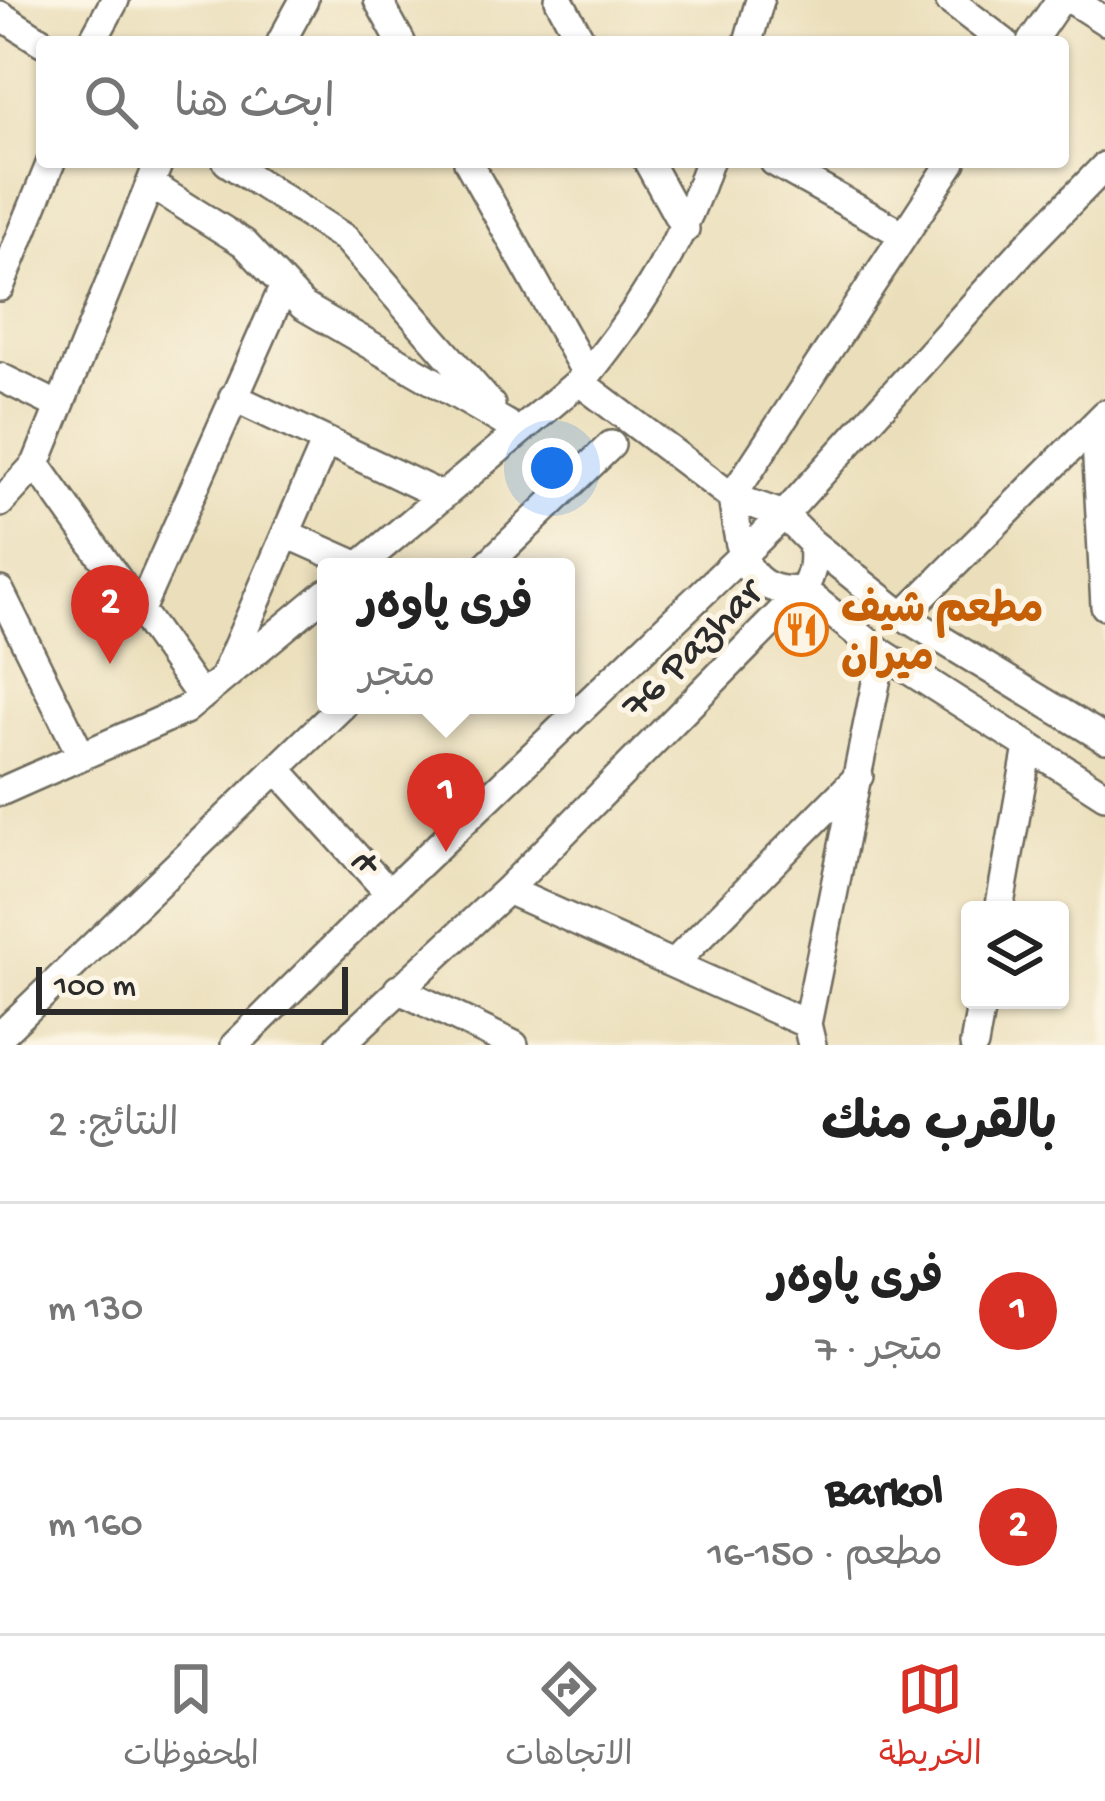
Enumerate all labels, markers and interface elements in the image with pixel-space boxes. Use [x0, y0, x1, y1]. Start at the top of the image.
search box [36, 36, 1069, 168]
icon: search [78, 69, 144, 135]
text: ابحث هنا [174, 80, 335, 133]
your location [522, 438, 582, 498]
popup [317, 558, 575, 714]
pin: 2 [71, 565, 149, 664]
street label: 76 Pazhar [613, 569, 777, 733]
text: فری پاوەر [359, 582, 533, 635]
place label: مطعم شيف ميران [841, 587, 1044, 686]
restaurant icon: مطعم شيف ميران [774, 602, 830, 658]
text: متجر [359, 655, 435, 701]
pin: 1 [407, 753, 485, 852]
street label: 7 [343, 839, 394, 891]
map controls [961, 901, 1069, 1009]
button: layers [961, 901, 1069, 1009]
scale bar [36, 961, 348, 1014]
text: 100 m [54, 969, 136, 1007]
text: بالقرب منك [821, 1098, 1057, 1158]
text: النتائج: 2 [48, 1104, 179, 1150]
text: فری پاوەر [769, 1256, 943, 1309]
text: 130 m [48, 1288, 143, 1334]
text: 1 [1010, 1288, 1026, 1334]
text: متجر · 7 [816, 1329, 943, 1375]
text: Barkol [826, 1468, 943, 1521]
text: 160 m [48, 1504, 143, 1550]
text: 2 [1008, 1504, 1028, 1550]
text: مطعم · 150-16 [707, 1534, 943, 1580]
tab: المحفوظات [123, 1656, 259, 1782]
tab: الاتجاهات [505, 1656, 633, 1782]
tab: الخريطة [879, 1656, 982, 1782]

